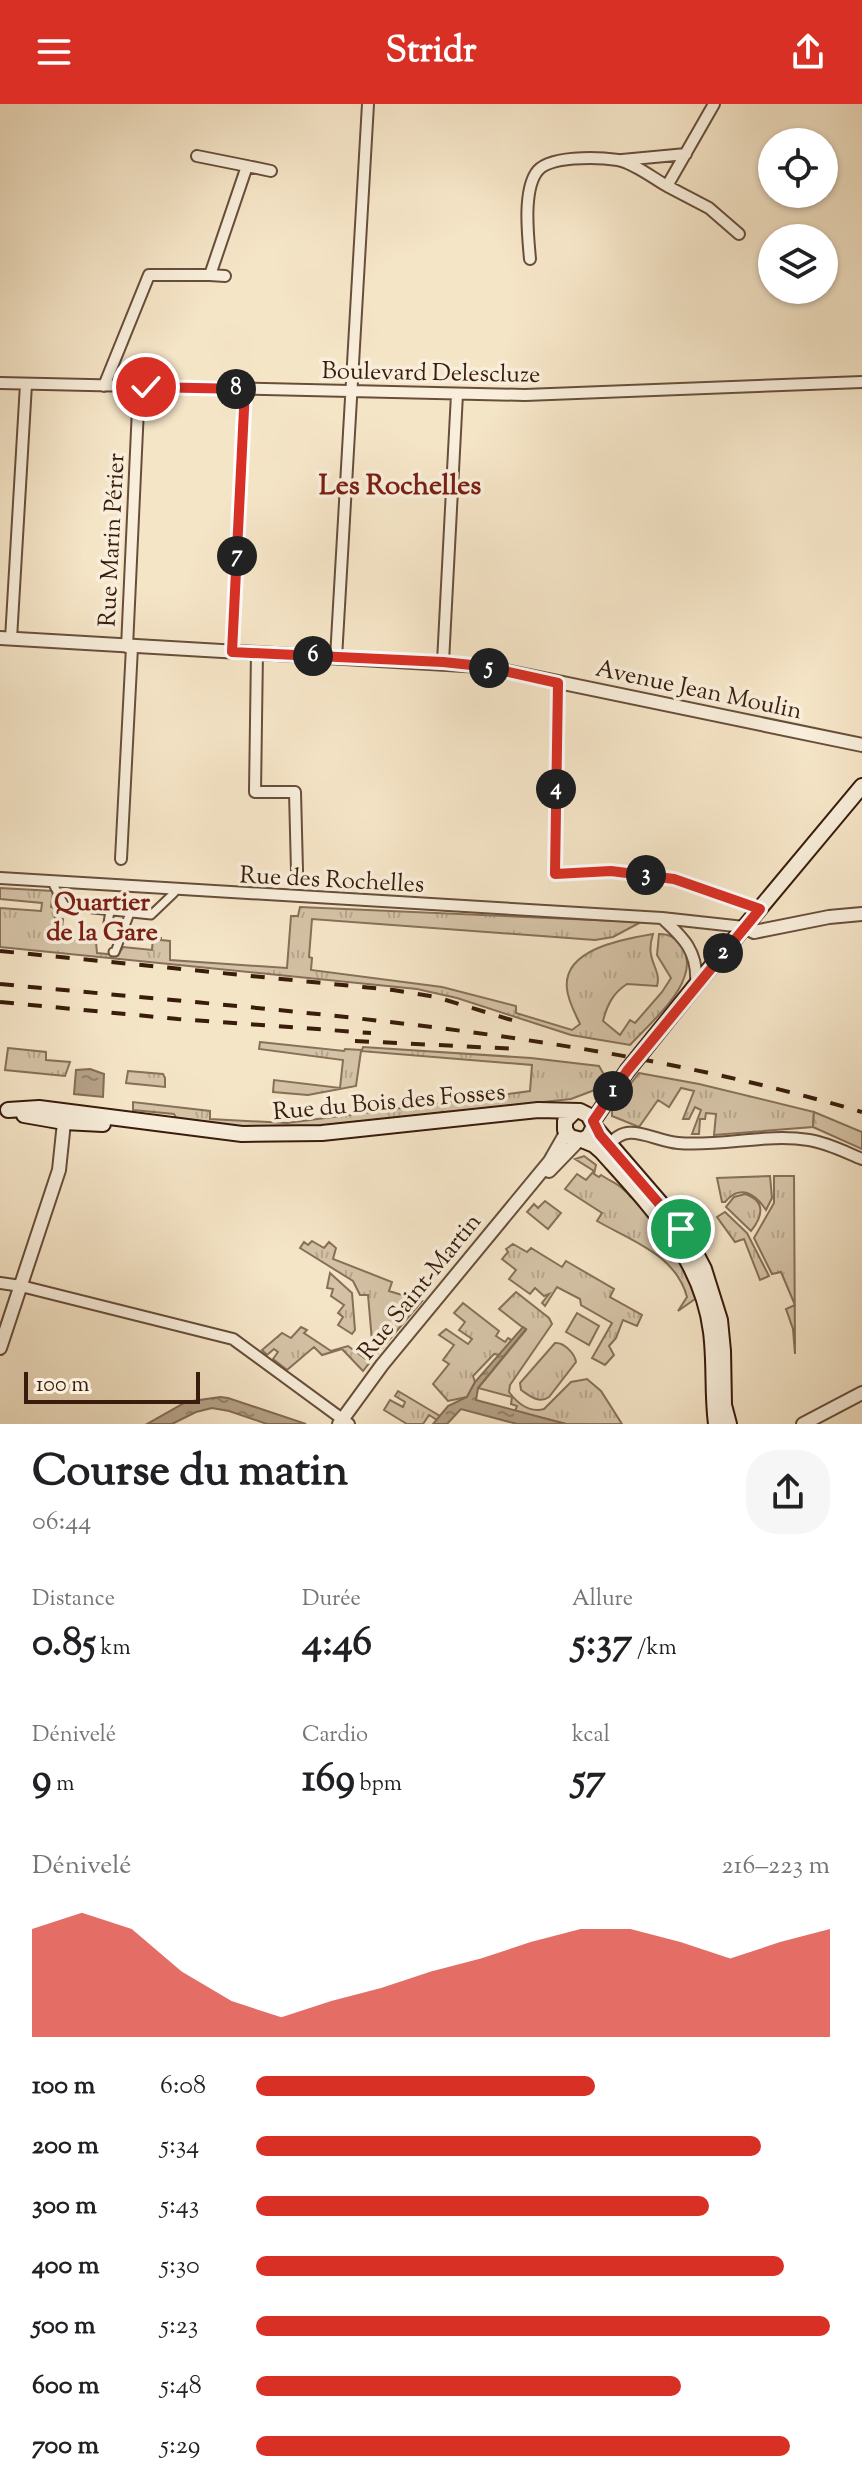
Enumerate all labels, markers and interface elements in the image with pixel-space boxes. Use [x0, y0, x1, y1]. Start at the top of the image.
text: Stridr [386, 26, 476, 78]
icon: menu [32, 30, 76, 74]
icon: share [786, 30, 830, 74]
map controls [758, 128, 838, 304]
button: locate [758, 128, 838, 208]
button: layers [758, 224, 838, 304]
pin [112, 353, 180, 421]
street label: Boulevard Delescluze [321, 355, 541, 393]
icon: check [124, 365, 168, 409]
pin: 8 [216, 369, 256, 409]
text: 8 [230, 373, 242, 405]
street label: Rue Marin Périer [91, 452, 135, 628]
district label: Les Rochelles [319, 467, 481, 507]
pin: 7 [217, 536, 257, 576]
text: 7 [231, 540, 243, 572]
pin: 6 [293, 636, 333, 676]
text: 6 [308, 640, 318, 672]
pin: 5 [469, 648, 509, 688]
text: 5 [485, 652, 493, 684]
street label: Avenue Jean Moulin [592, 652, 805, 729]
pin: 4 [536, 769, 576, 809]
text: 4 [550, 773, 562, 805]
pin: 3 [626, 855, 666, 895]
street label: Rue des Rochelles [239, 859, 425, 903]
text: 3 [642, 859, 650, 891]
district label: Quartier de la Gare [46, 885, 158, 952]
pin: 2 [703, 933, 743, 973]
text: 2 [718, 937, 728, 969]
pin: 1 [593, 1071, 633, 1111]
text: 1 [609, 1075, 617, 1107]
street label: Rue du Bois des Fosses [272, 1076, 507, 1130]
pin [647, 1195, 715, 1263]
street label: Rue Saint-Martin [351, 1207, 490, 1368]
icon: arrive [659, 1207, 703, 1251]
scale bar [24, 1368, 200, 1404]
text: 100 m [36, 1370, 89, 1402]
text: Course du matin [32, 1442, 348, 1505]
button: share [746, 1450, 830, 1534]
text: 06:44 [32, 1504, 91, 1541]
text: Distance [32, 1584, 115, 1616]
text: Durée [302, 1584, 361, 1616]
text: Allure [572, 1584, 633, 1616]
text: 0.85 [32, 1616, 96, 1673]
text: 4:46 [302, 1616, 372, 1673]
text: 5:37 [572, 1616, 632, 1673]
text: km [96, 1633, 131, 1665]
text: /km [632, 1633, 677, 1665]
text: Dénivelé [32, 1720, 116, 1752]
text: Cardio [302, 1720, 368, 1752]
text: kcal [572, 1720, 610, 1752]
text: 9 [32, 1752, 51, 1809]
text: 169 [302, 1752, 355, 1809]
text: 57 [572, 1752, 606, 1809]
text: m [51, 1769, 74, 1801]
text: bpm [355, 1769, 402, 1801]
text: Dénivelé [32, 1848, 131, 1885]
text: 216–223 m [721, 1848, 830, 1885]
text: 100 m [32, 2068, 95, 2105]
text: 6:08 [160, 2068, 206, 2105]
text: 200 m [32, 2128, 99, 2165]
text: 5:34 [160, 2128, 199, 2165]
text: 300 m [32, 2188, 97, 2225]
text: 5:43 [160, 2188, 199, 2225]
text: 400 m [32, 2248, 99, 2285]
text: 5:30 [160, 2248, 200, 2285]
text: 500 m [32, 2308, 95, 2345]
text: 5:23 [160, 2308, 198, 2345]
text: 600 m [32, 2368, 99, 2405]
text: 5:48 [160, 2368, 202, 2405]
text: 700 m [32, 2428, 99, 2465]
text: 5:29 [160, 2428, 200, 2465]

